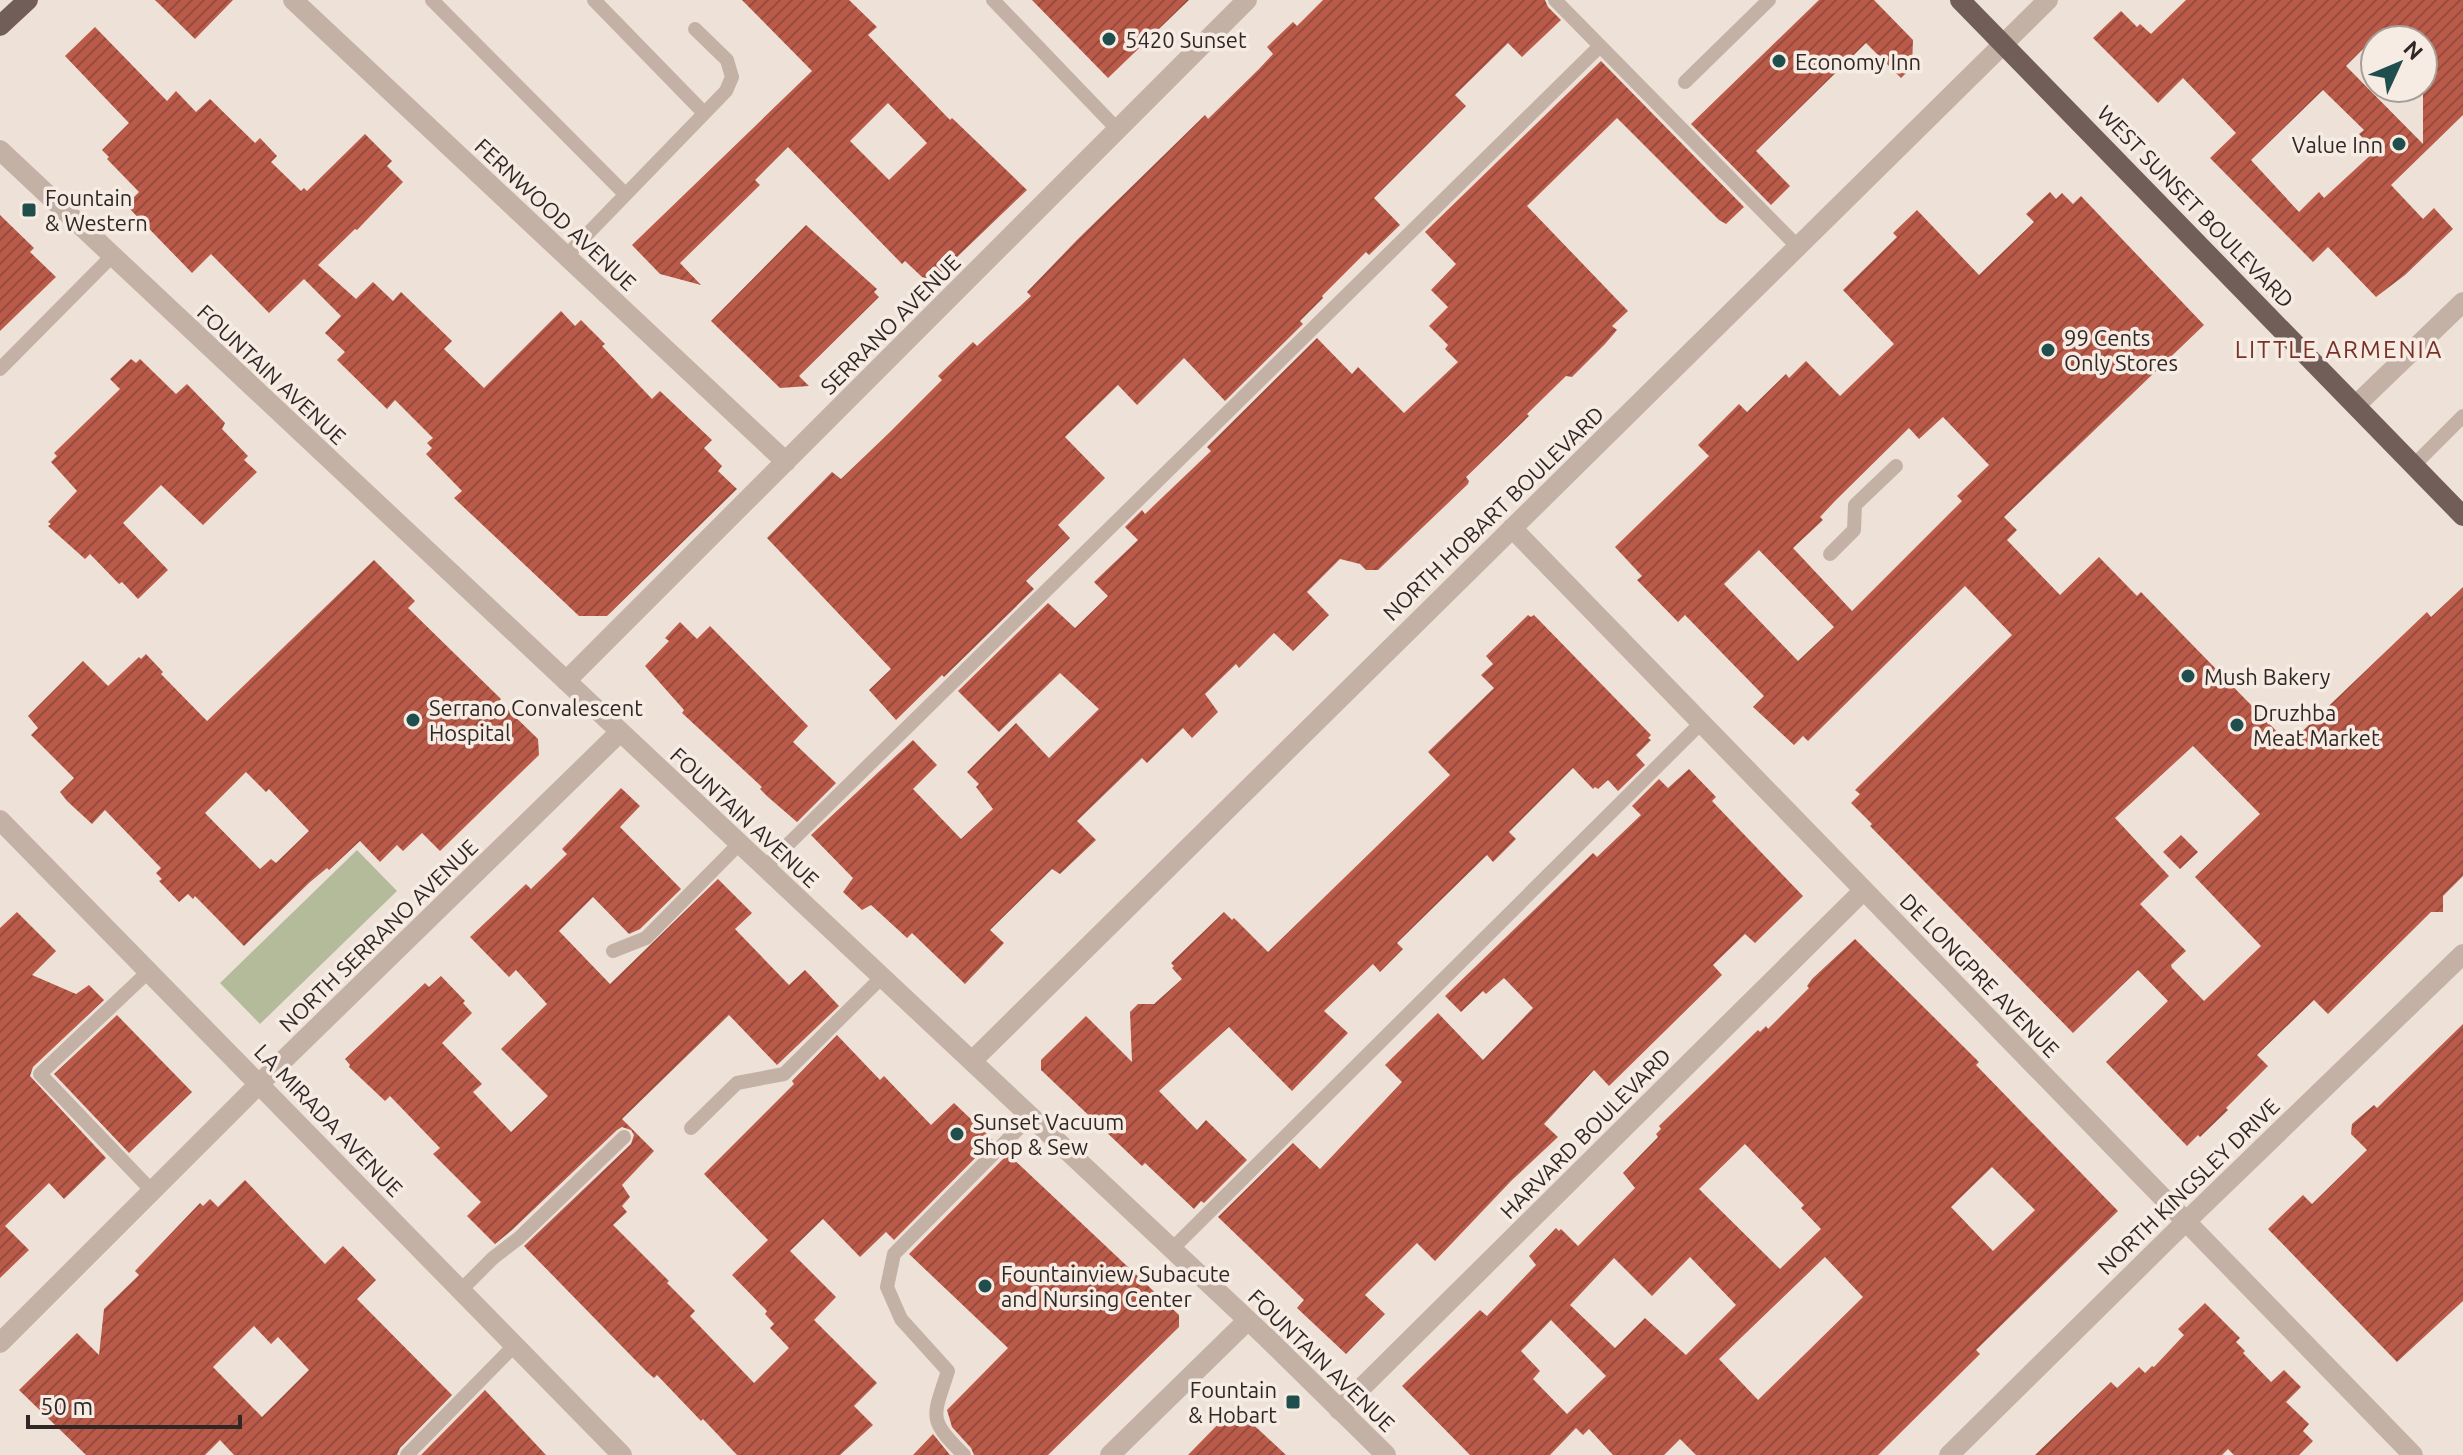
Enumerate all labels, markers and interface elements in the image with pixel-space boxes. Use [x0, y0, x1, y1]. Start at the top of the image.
north arrow [2359, 24, 2439, 104]
place label: 5420 Sunset [1125, 27, 1247, 52]
marker: 5420 Sunset [1100, 30, 1118, 48]
text: N [2399, 35, 2428, 64]
place label: Economy Inn [1795, 49, 1921, 74]
marker: Economy Inn [1770, 52, 1788, 70]
street label: WEST SUNSET BOULEVARD [2093, 100, 2299, 312]
place label: Value Inn [2292, 132, 2383, 157]
street label: FERNWOOD AVENUE [470, 133, 642, 295]
marker: Value Inn [2390, 135, 2408, 153]
place label: Fountain & Western [45, 185, 148, 235]
marker: Fountain & Western [20, 201, 38, 219]
street label: SERRANO AVENUE [815, 249, 965, 399]
street label: FOUNTAIN AVENUE [193, 299, 351, 449]
place label: 99 Cents Only Stores [2064, 325, 2178, 375]
district label: LITTLE ARMENIA [2235, 336, 2443, 363]
marker: 99 Cents Only Stores [2039, 341, 2057, 359]
street label: NORTH HOBART BOULEVARD [1378, 401, 1608, 625]
place label: Mush Bakery [2204, 664, 2331, 689]
marker: Mush Bakery [2179, 667, 2197, 685]
place label: Serrano Convalescent Hospital [429, 695, 643, 745]
place label: Druzhba Meat Market [2253, 700, 2380, 750]
marker: Serrano Convalescent Hospital [404, 711, 422, 729]
marker: Druzhba Meat Market [2228, 716, 2246, 734]
street label: FOUNTAIN AVENUE [666, 742, 824, 892]
street label: NORTH SERRANO AVENUE [274, 834, 482, 1036]
street label: DE LONGPRE AVENUE [1895, 888, 2065, 1062]
street label: LA MIRADA AVENUE [250, 1039, 408, 1201]
street label: HARVARD BOULEVARD [1495, 1043, 1675, 1223]
street label: NORTH KINGSLEY DRIVE [2092, 1093, 2284, 1279]
place label: Sunset Vacuum Shop & Sew [973, 1109, 1124, 1159]
marker: Sunset Vacuum Shop & Sew [948, 1125, 966, 1143]
place label: Fountainview Subacute and Nursing Center [1001, 1261, 1230, 1311]
marker: Fountainview Subacute and Nursing Center [976, 1277, 994, 1295]
street label: FOUNTAIN AVENUE [1244, 1284, 1400, 1436]
place label: Fountain & Hobart [1188, 1377, 1277, 1427]
scale bar [28, 1379, 240, 1429]
text: 50 m [40, 1393, 93, 1420]
marker: Fountain & Hobart [1284, 1393, 1302, 1411]

